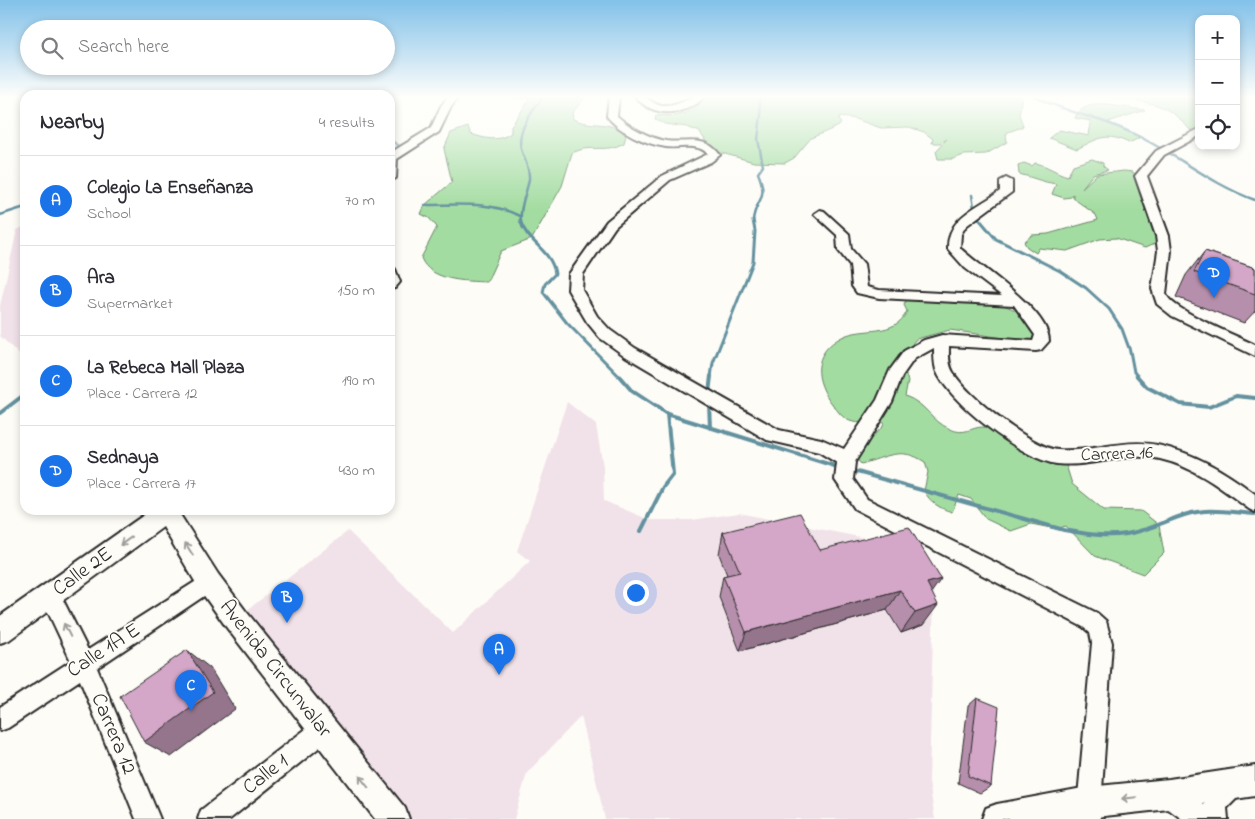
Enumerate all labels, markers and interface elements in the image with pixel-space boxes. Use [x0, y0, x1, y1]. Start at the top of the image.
map controls [1195, 15, 1240, 150]
button: + [1195, 15, 1240, 60]
search box [20, 20, 395, 75]
icon: search [38, 34, 66, 62]
text: Search here [78, 34, 169, 61]
button: − [1195, 60, 1240, 105]
button: locate [1195, 105, 1240, 150]
text: Nearby [40, 108, 104, 138]
text: 4 results [319, 111, 375, 135]
text: Colegio La Enseñanza [87, 175, 253, 202]
text: A [51, 189, 61, 213]
text: 70 m [345, 189, 375, 213]
text: School [87, 202, 131, 226]
pin: D [1198, 257, 1230, 298]
text: Ara [87, 265, 115, 292]
text: B [51, 279, 61, 303]
text: 150 m [337, 279, 375, 303]
text: Supermarket [87, 292, 173, 316]
text: La Rebeca Mall Plaza [87, 355, 245, 382]
text: C [52, 369, 60, 393]
text: 190 m [342, 369, 375, 393]
text: Place · Carrera 12 [87, 382, 197, 406]
street label: Carrera 16 [1080, 441, 1154, 469]
text: Sednaya [87, 445, 159, 472]
text: D [50, 459, 62, 483]
text: 430 m [338, 459, 375, 483]
text: Place · Carrera 17 [87, 472, 196, 496]
one-way arrow [119, 536, 133, 546]
street label: Calle 2E [47, 540, 119, 604]
one-way arrow [183, 543, 193, 557]
your location [623, 580, 649, 606]
pin: B [271, 582, 303, 623]
street label: Avenida Circunvalar [212, 594, 339, 745]
street label: Calle 1A E [61, 616, 147, 686]
one-way arrow [62, 622, 72, 637]
pin: A [483, 634, 515, 675]
pin: C [175, 670, 207, 711]
street label: Carrera 12 [82, 689, 144, 779]
street label: Calle 1 [237, 747, 296, 803]
one-way arrow [359, 776, 370, 789]
one-way arrow [1121, 793, 1137, 803]

